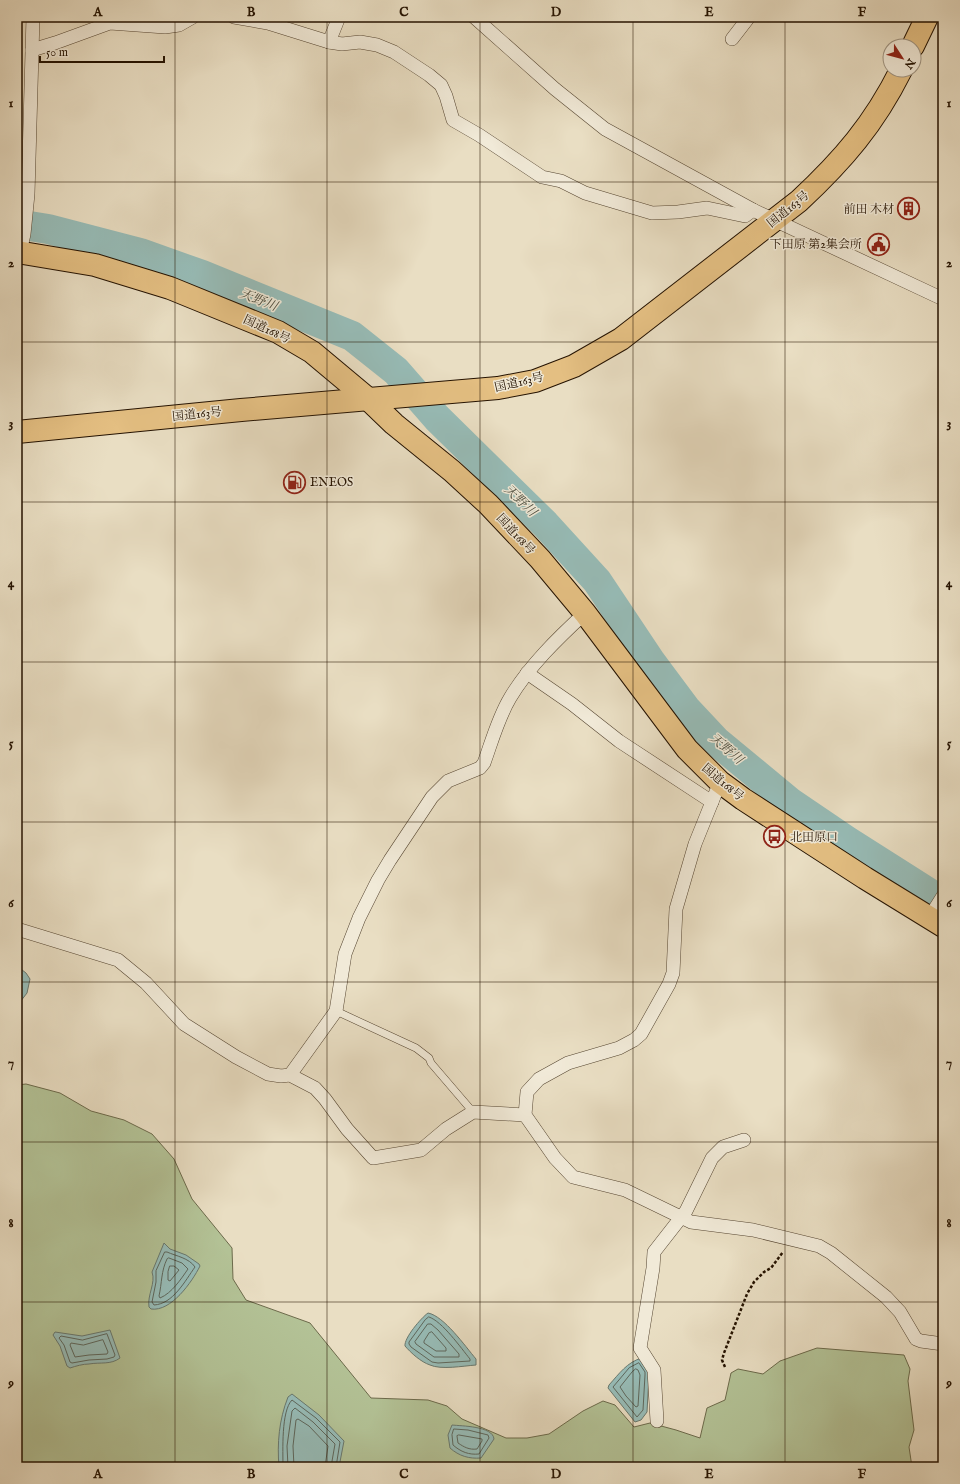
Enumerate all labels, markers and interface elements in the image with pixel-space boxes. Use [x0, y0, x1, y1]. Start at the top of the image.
text: A [93, 4, 104, 21]
text: B [247, 4, 256, 21]
text: C [399, 4, 409, 21]
text: D [551, 4, 562, 21]
text: E [704, 4, 714, 21]
text: F [858, 4, 867, 21]
scale bar [40, 38, 164, 64]
north arrow [882, 38, 922, 78]
text: 50 m [46, 45, 68, 60]
text: N [901, 55, 918, 72]
text: 1 [9, 95, 14, 112]
text: 1 [947, 95, 952, 112]
street label: 国道163号 [764, 188, 812, 231]
building icon: 前田 木材 [896, 196, 922, 222]
place label: 前田 木材 [843, 202, 894, 217]
public building icon: 下田原 第2集会所 [865, 231, 891, 257]
place label: 下田原 第2集会所 [770, 237, 862, 252]
text: 2 [8, 255, 14, 272]
text: 2 [946, 255, 952, 272]
water label: 天野川 [237, 285, 282, 316]
street label: 国道168号 [241, 312, 293, 347]
street label: 国道163号 [493, 370, 545, 395]
street label: 国道163号 [171, 404, 223, 425]
text: 3 [9, 415, 14, 432]
text: 3 [947, 415, 952, 432]
fuel station icon: ENEOS [282, 469, 308, 495]
place label: ENEOS [310, 475, 353, 490]
water label: 天野川 [500, 481, 541, 522]
street label: 国道168号 [493, 511, 538, 558]
text: 4 [8, 575, 15, 592]
text: 4 [946, 575, 953, 592]
water label: 天野川 [706, 730, 748, 770]
text: 5 [9, 735, 14, 752]
text: 5 [947, 735, 952, 752]
street label: 国道168号 [699, 760, 747, 804]
bus stop icon: 北田原口 [762, 824, 788, 850]
place label: 北田原口 [790, 830, 838, 845]
text: 6 [8, 895, 14, 912]
text: 6 [946, 895, 952, 912]
text: 7 [8, 1055, 14, 1072]
text: 7 [946, 1055, 952, 1072]
text: 8 [8, 1215, 14, 1232]
text: 8 [946, 1215, 952, 1232]
text: 9 [7, 1375, 14, 1392]
text: 9 [945, 1375, 952, 1392]
text: A [93, 1466, 104, 1483]
text: B [247, 1466, 256, 1483]
text: C [399, 1466, 409, 1483]
text: D [551, 1466, 562, 1483]
text: E [704, 1466, 714, 1483]
text: F [858, 1466, 867, 1483]

